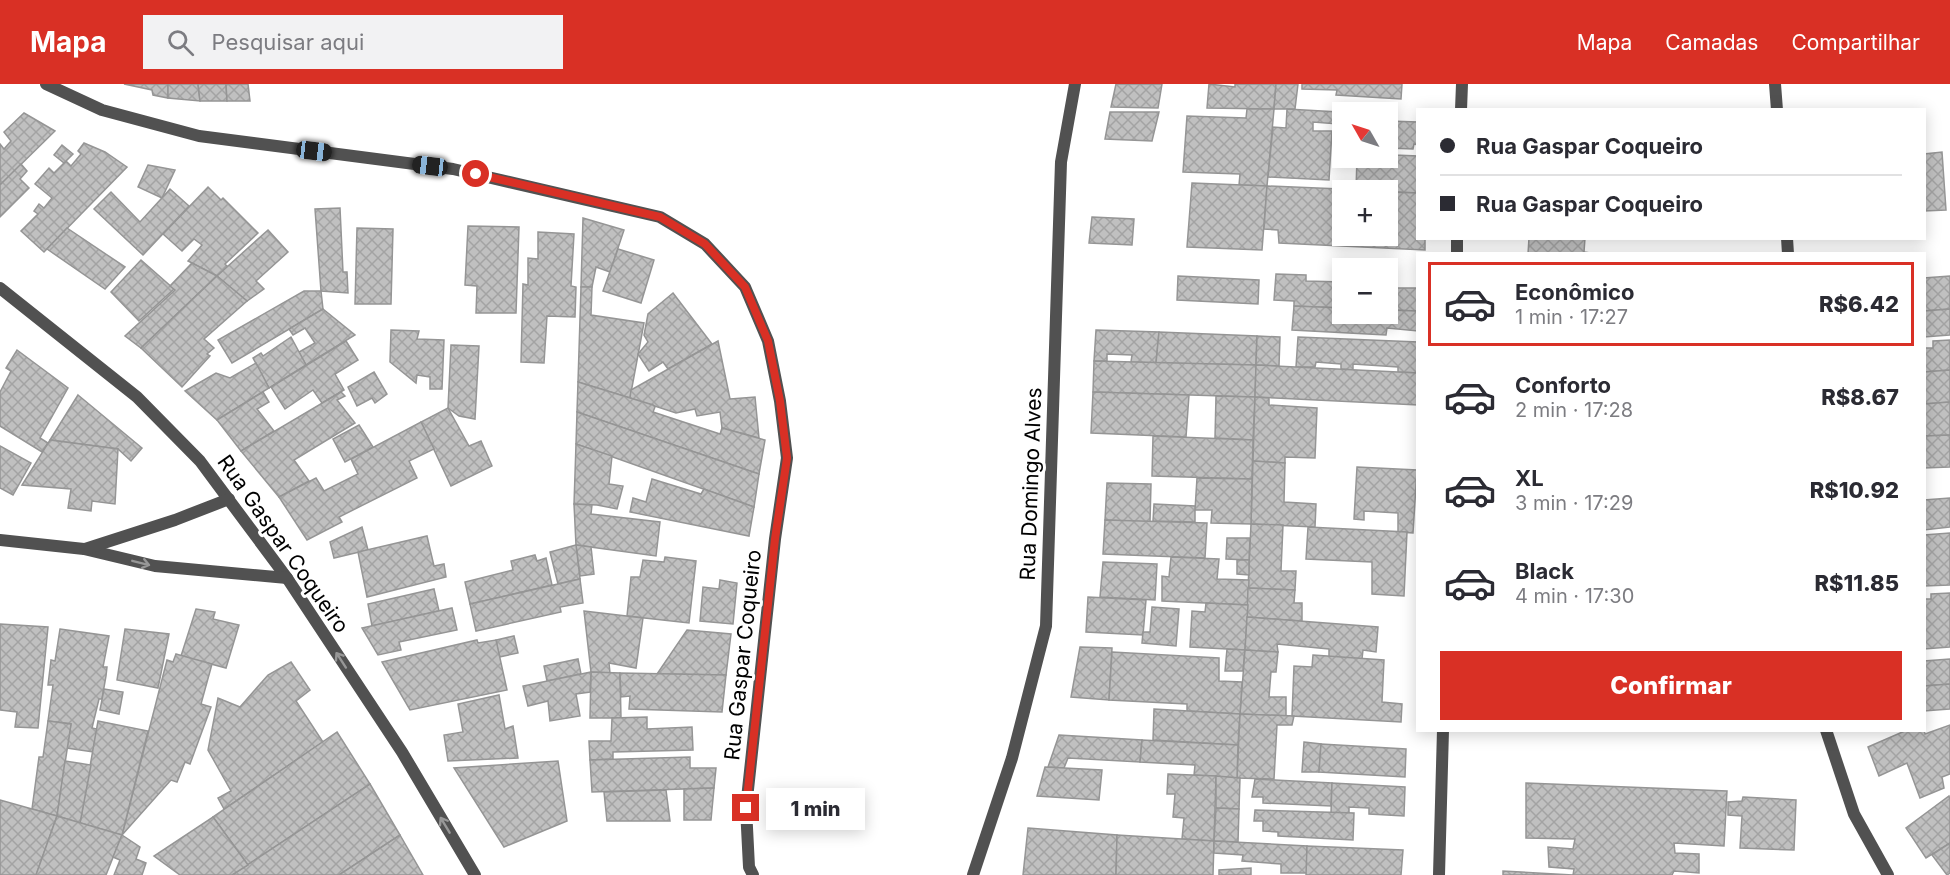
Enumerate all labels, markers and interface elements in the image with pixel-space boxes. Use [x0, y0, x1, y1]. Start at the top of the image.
search box [143, 15, 563, 69]
text: Mapa [30, 25, 107, 59]
icon: search [164, 26, 197, 59]
text: Pesquisar aqui [212, 29, 364, 55]
text: Mapa [1577, 30, 1632, 55]
text: Camadas [1665, 30, 1758, 55]
text: Compartilhar [1791, 30, 1920, 55]
north arrow [1332, 102, 1398, 168]
map controls [1332, 102, 1398, 324]
text: Rua Gaspar Coqueiro [1476, 133, 1703, 159]
car [295, 140, 333, 162]
car [411, 155, 449, 177]
route start [462, 160, 489, 187]
button: + [1332, 180, 1398, 246]
text: Rua Gaspar Coqueiro [1476, 191, 1703, 217]
button: − [1332, 258, 1398, 324]
icon: car [1443, 277, 1497, 331]
text: Econômico [1515, 279, 1634, 305]
text: R$6.42 [1819, 291, 1899, 317]
text: 1 min · 17:27 [1515, 305, 1628, 329]
icon: car [1443, 370, 1497, 424]
text: Conforto [1515, 372, 1611, 398]
text: R$8.67 [1821, 384, 1899, 410]
street label: Rua Domingo Alves [1015, 387, 1046, 581]
text: 2 min · 17:28 [1515, 398, 1633, 422]
street label: Rua Gaspar Coqueiro [213, 450, 354, 638]
icon: car [1443, 463, 1497, 517]
text: XL [1515, 465, 1544, 491]
text: R$10.92 [1810, 477, 1899, 503]
text: 3 min · 17:29 [1515, 491, 1633, 515]
street label: Rua Gaspar Coqueiro [719, 548, 766, 761]
icon: car [1443, 556, 1497, 610]
one-way arrow [131, 557, 150, 569]
text: Black [1515, 558, 1574, 584]
text: R$11.85 [1814, 570, 1899, 596]
text: 4 min · 17:30 [1515, 584, 1634, 608]
button: Confirmar [1440, 651, 1902, 720]
one-way arrow [335, 652, 347, 669]
callout: 1 min [767, 787, 866, 829]
route end [732, 794, 759, 821]
text: 1 min [790, 797, 841, 821]
one-way arrow [439, 817, 451, 834]

